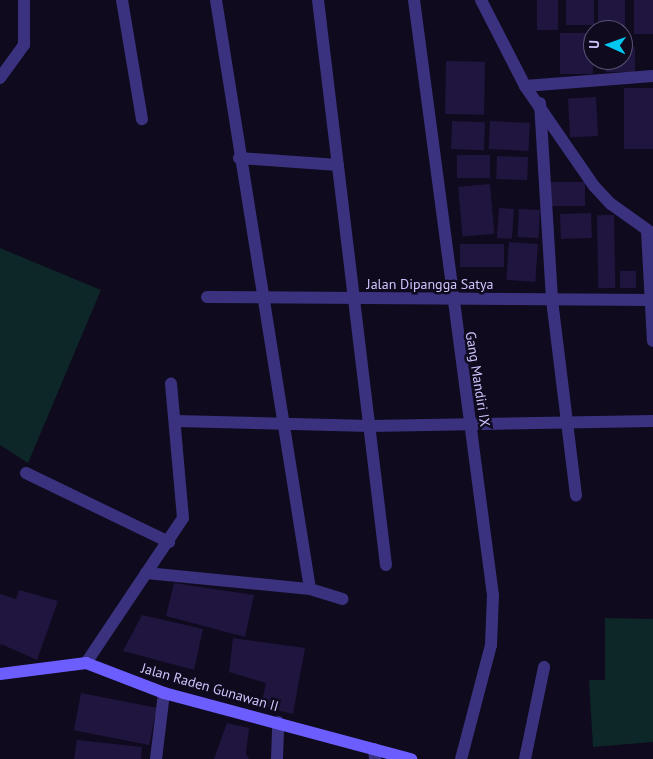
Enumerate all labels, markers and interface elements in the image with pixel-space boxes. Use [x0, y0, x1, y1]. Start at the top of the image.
north arrow [583, 20, 633, 70]
text: U [585, 40, 603, 49]
street label: Jalan Dipangga Satya [367, 276, 493, 292]
street label: Gang Mandiri IX [462, 330, 494, 428]
street label: Jalan Raden Gunawan II [139, 659, 281, 715]

